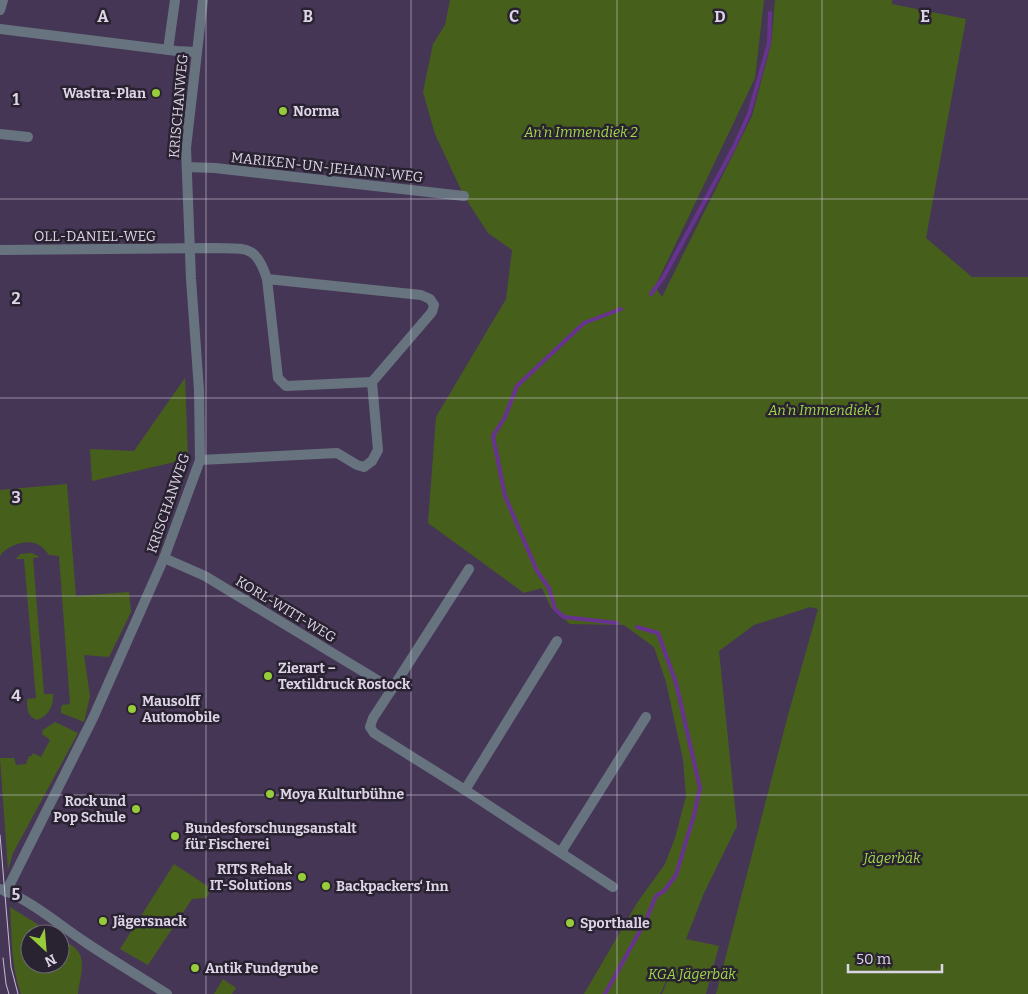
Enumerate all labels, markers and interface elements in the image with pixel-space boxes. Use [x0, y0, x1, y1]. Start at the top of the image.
text: A [97, 7, 109, 26]
text: B [303, 7, 313, 26]
text: C [509, 7, 519, 26]
text: D [714, 7, 726, 26]
text: E [920, 7, 930, 26]
street label: KRISCHANWEG [165, 53, 192, 159]
place label: Wastra-Plan [63, 85, 146, 102]
marker: Wastra-Plan [150, 87, 162, 99]
text: 1 [13, 90, 20, 109]
place label: Norma [293, 103, 340, 120]
marker: Norma [277, 105, 289, 117]
park label: An'n Immendiek 2 [523, 124, 638, 141]
street label: MARIKEN-UN-JEHANN-WEG [230, 149, 424, 186]
street label: OLL-DANIEL-WEG [34, 228, 156, 245]
text: 2 [11, 289, 21, 308]
park label: An'n Immendiek 1 [767, 402, 880, 419]
street label: KRISCHANWEG [143, 451, 194, 555]
text: 3 [11, 488, 21, 507]
street label: KORL-WITT-WEG [232, 573, 339, 646]
place label: Zierart – Textildruck Rostock [278, 660, 411, 693]
marker: Zierart – Textildruck Rostock [262, 670, 274, 682]
text: 4 [11, 686, 21, 705]
place label: Mausolff Automobile [142, 693, 220, 726]
marker: Mausolff Automobile [126, 703, 138, 715]
place label: Moya Kulturbühne [280, 786, 404, 803]
marker: Moya Kulturbühne [264, 788, 276, 800]
place label: Rock und Pop Schule [53, 793, 127, 826]
marker: Rock und Pop Schule [130, 803, 142, 815]
place label: Bundesforschungsanstalt für Fischerei [185, 820, 357, 853]
marker: Bundesforschungsanstalt für Fischerei [169, 830, 181, 842]
park label: Jägerbäk [861, 850, 921, 867]
place label: RITS Rehak IT-Solutions [210, 861, 293, 894]
marker: RITS Rehak IT-Solutions [296, 871, 308, 883]
place label: Backpackers‘ Inn [336, 878, 449, 895]
marker: Backpackers‘ Inn [320, 880, 332, 892]
text: 5 [12, 885, 21, 904]
place label: Jägersnack [112, 913, 187, 930]
marker: Jägersnack [97, 915, 109, 927]
place label: Sporthalle [580, 915, 650, 932]
marker: Sporthalle [564, 917, 576, 929]
north arrow [20, 924, 70, 974]
scale bar [848, 942, 942, 974]
text: N [42, 950, 59, 970]
text: 50 m [856, 950, 892, 968]
place label: Antik Fundgrube [205, 960, 318, 977]
marker: Antik Fundgrube [189, 962, 201, 974]
park label: KGA Jägerbäk [648, 966, 736, 983]

